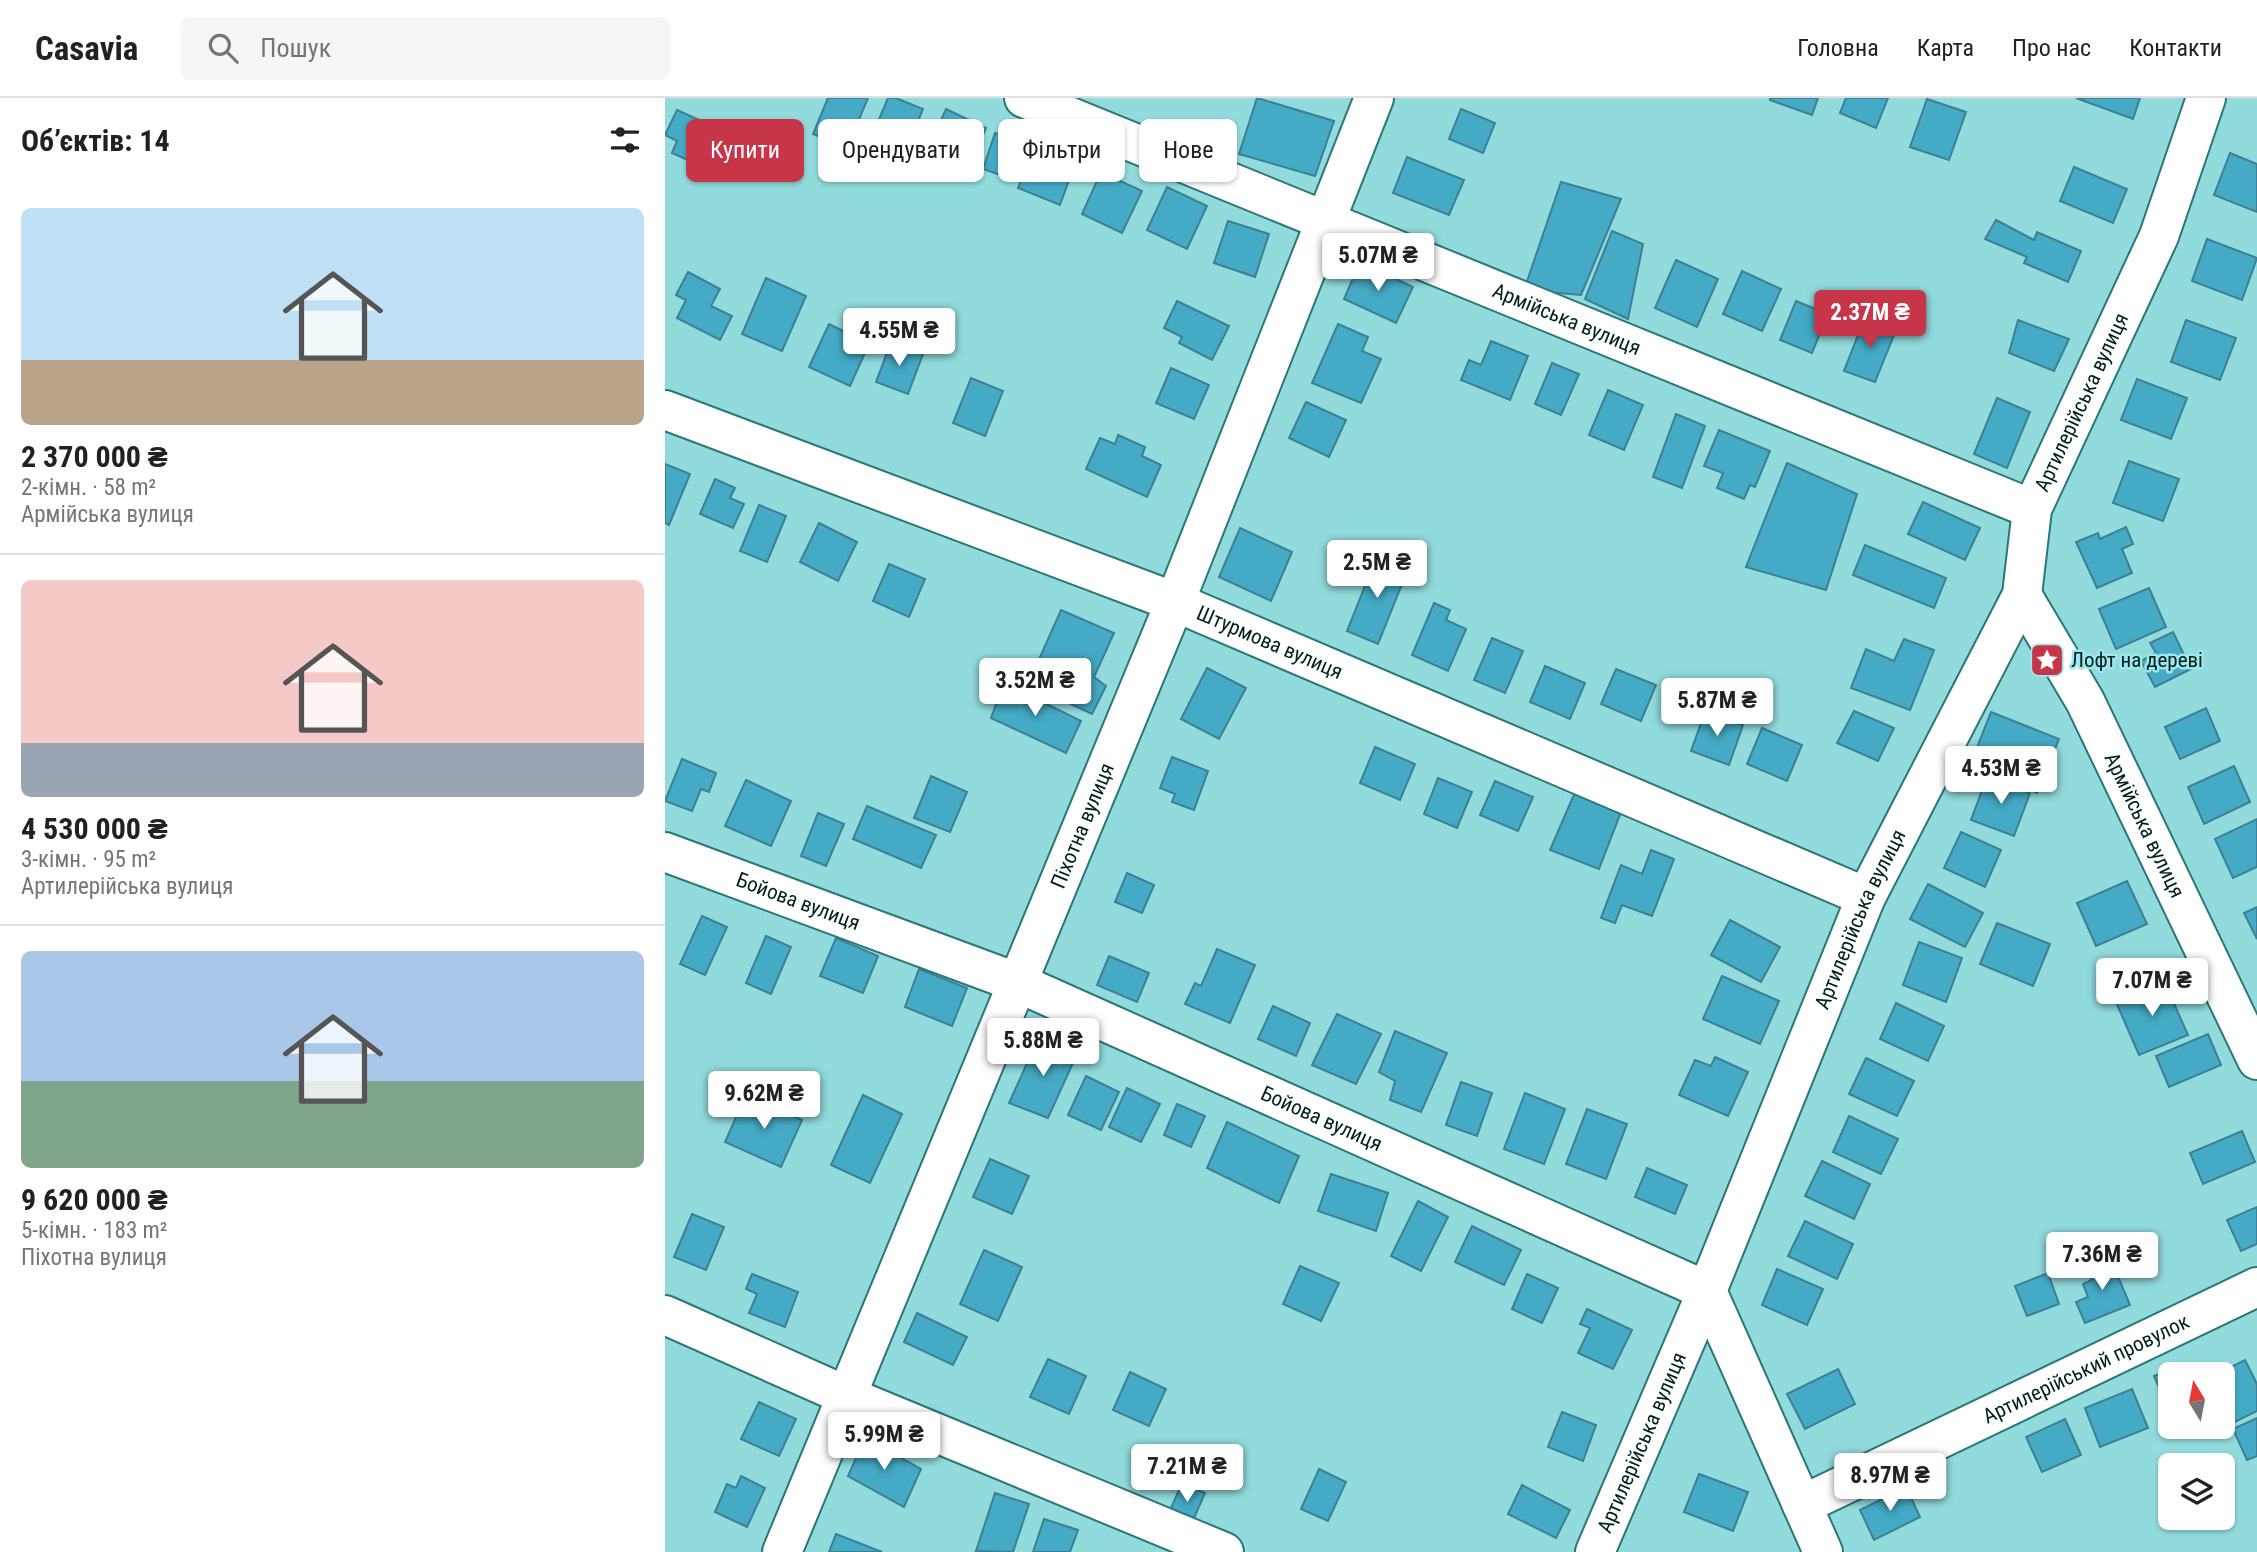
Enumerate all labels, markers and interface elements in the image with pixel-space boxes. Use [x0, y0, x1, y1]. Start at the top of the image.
search box [180, 17, 670, 80]
text: Casavia [35, 29, 138, 68]
icon: search [204, 29, 242, 67]
text: Пошук [260, 33, 331, 63]
text: Головна [1797, 34, 1879, 62]
text: Карта [1917, 34, 1974, 62]
text: Про нас [2012, 34, 2091, 62]
text: Контакти [2129, 34, 2222, 62]
chip: Купити [686, 119, 804, 182]
chip: Орендувати [818, 119, 984, 182]
chip: Фільтри [998, 119, 1125, 182]
chip: Нове [1139, 119, 1237, 182]
icon: filters [606, 121, 644, 159]
text: Об’єктів: 14 [21, 123, 170, 158]
pin: 5.07M ₴ [1313, 234, 1443, 293]
text: 5.07M ₴ [1338, 242, 1418, 269]
icon: home [270, 253, 396, 379]
street label: Армійська вулиця [1489, 278, 1644, 360]
pin: 2.37M ₴ [1805, 290, 1935, 350]
text: 2.37M ₴ [1830, 299, 1910, 326]
pin: 4.55M ₴ [834, 308, 964, 368]
street label: Артилерійська вулиця [2030, 309, 2133, 495]
text: 4.55M ₴ [859, 317, 939, 344]
text: 2 370 000 ₴ [21, 439, 168, 474]
text: 2-кімн. · 58 m² [21, 474, 156, 501]
text: Армійська вулиця [21, 501, 194, 528]
pin: 2.5M ₴ [1320, 540, 1434, 600]
text: 2.5M ₴ [1343, 549, 1411, 576]
street label: Штурмова вулиця [1193, 601, 1346, 684]
icon: home [270, 625, 396, 751]
place icon: Лофт на дереві [2028, 641, 2066, 679]
place label: Лофт на дереві [2071, 648, 2203, 672]
pin: 3.52M ₴ [970, 658, 1100, 718]
text: 3.52M ₴ [995, 667, 1075, 694]
pin: 5.87M ₴ [1652, 678, 1782, 738]
text: 5.87M ₴ [1677, 687, 1757, 714]
pin: 4.53M ₴ [1936, 746, 2066, 806]
street label: Армійська вулиця [2100, 749, 2189, 902]
text: 4.53M ₴ [1961, 755, 2041, 782]
street label: Піхотна вулиця [1046, 760, 1119, 892]
text: 4 530 000 ₴ [21, 811, 168, 846]
street label: Артилерійська вулиця [1810, 826, 1911, 1013]
text: 3-кімн. · 95 m² [21, 846, 156, 873]
street label: Бойова вулиця [733, 867, 863, 935]
text: Артилерійська вулиця [21, 873, 233, 900]
pin: 7.07M ₴ [2087, 958, 2217, 1018]
text: 7.07M ₴ [2112, 967, 2192, 994]
icon: home [270, 996, 396, 1122]
pin: 5.88M ₴ [978, 1018, 1108, 1078]
text: 5.88M ₴ [1003, 1027, 1083, 1054]
pin: 9.62M ₴ [699, 1072, 829, 1131]
text: 9.62M ₴ [724, 1080, 804, 1107]
street label: Бойова вулиця [1257, 1081, 1386, 1156]
text: 9 620 000 ₴ [21, 1182, 168, 1217]
text: 5-кімн. · 183 m² [21, 1217, 167, 1244]
pin: 7.36M ₴ [2037, 1232, 2167, 1292]
text: 7.36M ₴ [2062, 1241, 2142, 1268]
text: Піхотна вулиця [21, 1244, 167, 1271]
street label: Артилерійський провулок [1979, 1309, 2193, 1428]
street label: Артилерійська вулиця [1593, 1349, 1691, 1537]
north arrow [2158, 1362, 2235, 1438]
map controls [2158, 1362, 2235, 1530]
pin: 5.99M ₴ [819, 1412, 949, 1472]
text: 5.99M ₴ [844, 1421, 924, 1448]
pin: 7.21M ₴ [1122, 1444, 1252, 1504]
text: 7.21M ₴ [1147, 1453, 1227, 1480]
button: layers [2158, 1453, 2235, 1530]
pin: 8.97M ₴ [1825, 1454, 1955, 1513]
text: 8.97M ₴ [1850, 1462, 1930, 1489]

